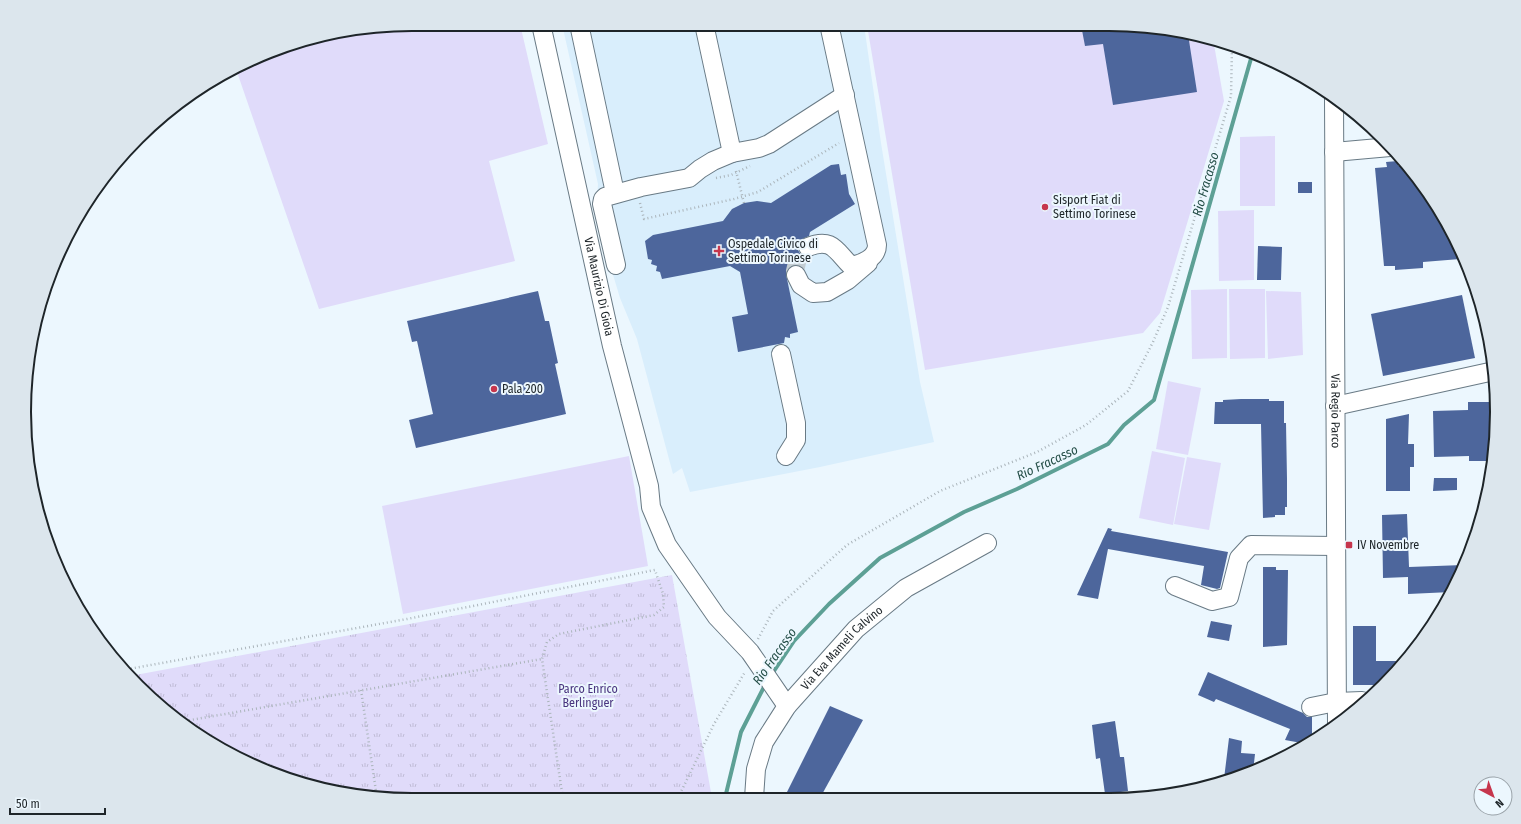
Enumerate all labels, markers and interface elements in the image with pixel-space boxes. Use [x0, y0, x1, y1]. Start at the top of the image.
water label: Rio Fracasso [1189, 150, 1222, 218]
place label: Sisport Fiat di Settimo Torinese [1053, 193, 1136, 221]
marker: Sisport Fiat di Settimo Torinese [1040, 202, 1050, 212]
street label: Via Maurizio Di Gioia [581, 236, 617, 337]
place label: Ospedale Civico di Settimo Torinese [728, 237, 818, 265]
marker: Ospedale Civico di Settimo Torinese [713, 245, 725, 257]
street label: Via Regio Parco [1328, 374, 1343, 448]
place label: Pala 200 [502, 382, 543, 396]
marker: Pala 200 [489, 384, 499, 394]
water label: Rio Fracasso [1014, 442, 1080, 483]
place label: IV Novembre [1357, 538, 1419, 552]
marker: IV Novembre [1344, 540, 1354, 550]
street label: Via Eva Mameli Calvino [798, 603, 886, 693]
water label: Rio Fracasso [749, 625, 800, 688]
park label: Parco Enrico Berlinguer [558, 682, 618, 710]
north arrow [1473, 776, 1513, 816]
scale bar [10, 790, 105, 816]
text: N [1492, 796, 1506, 810]
text: 50 m [16, 797, 40, 811]

